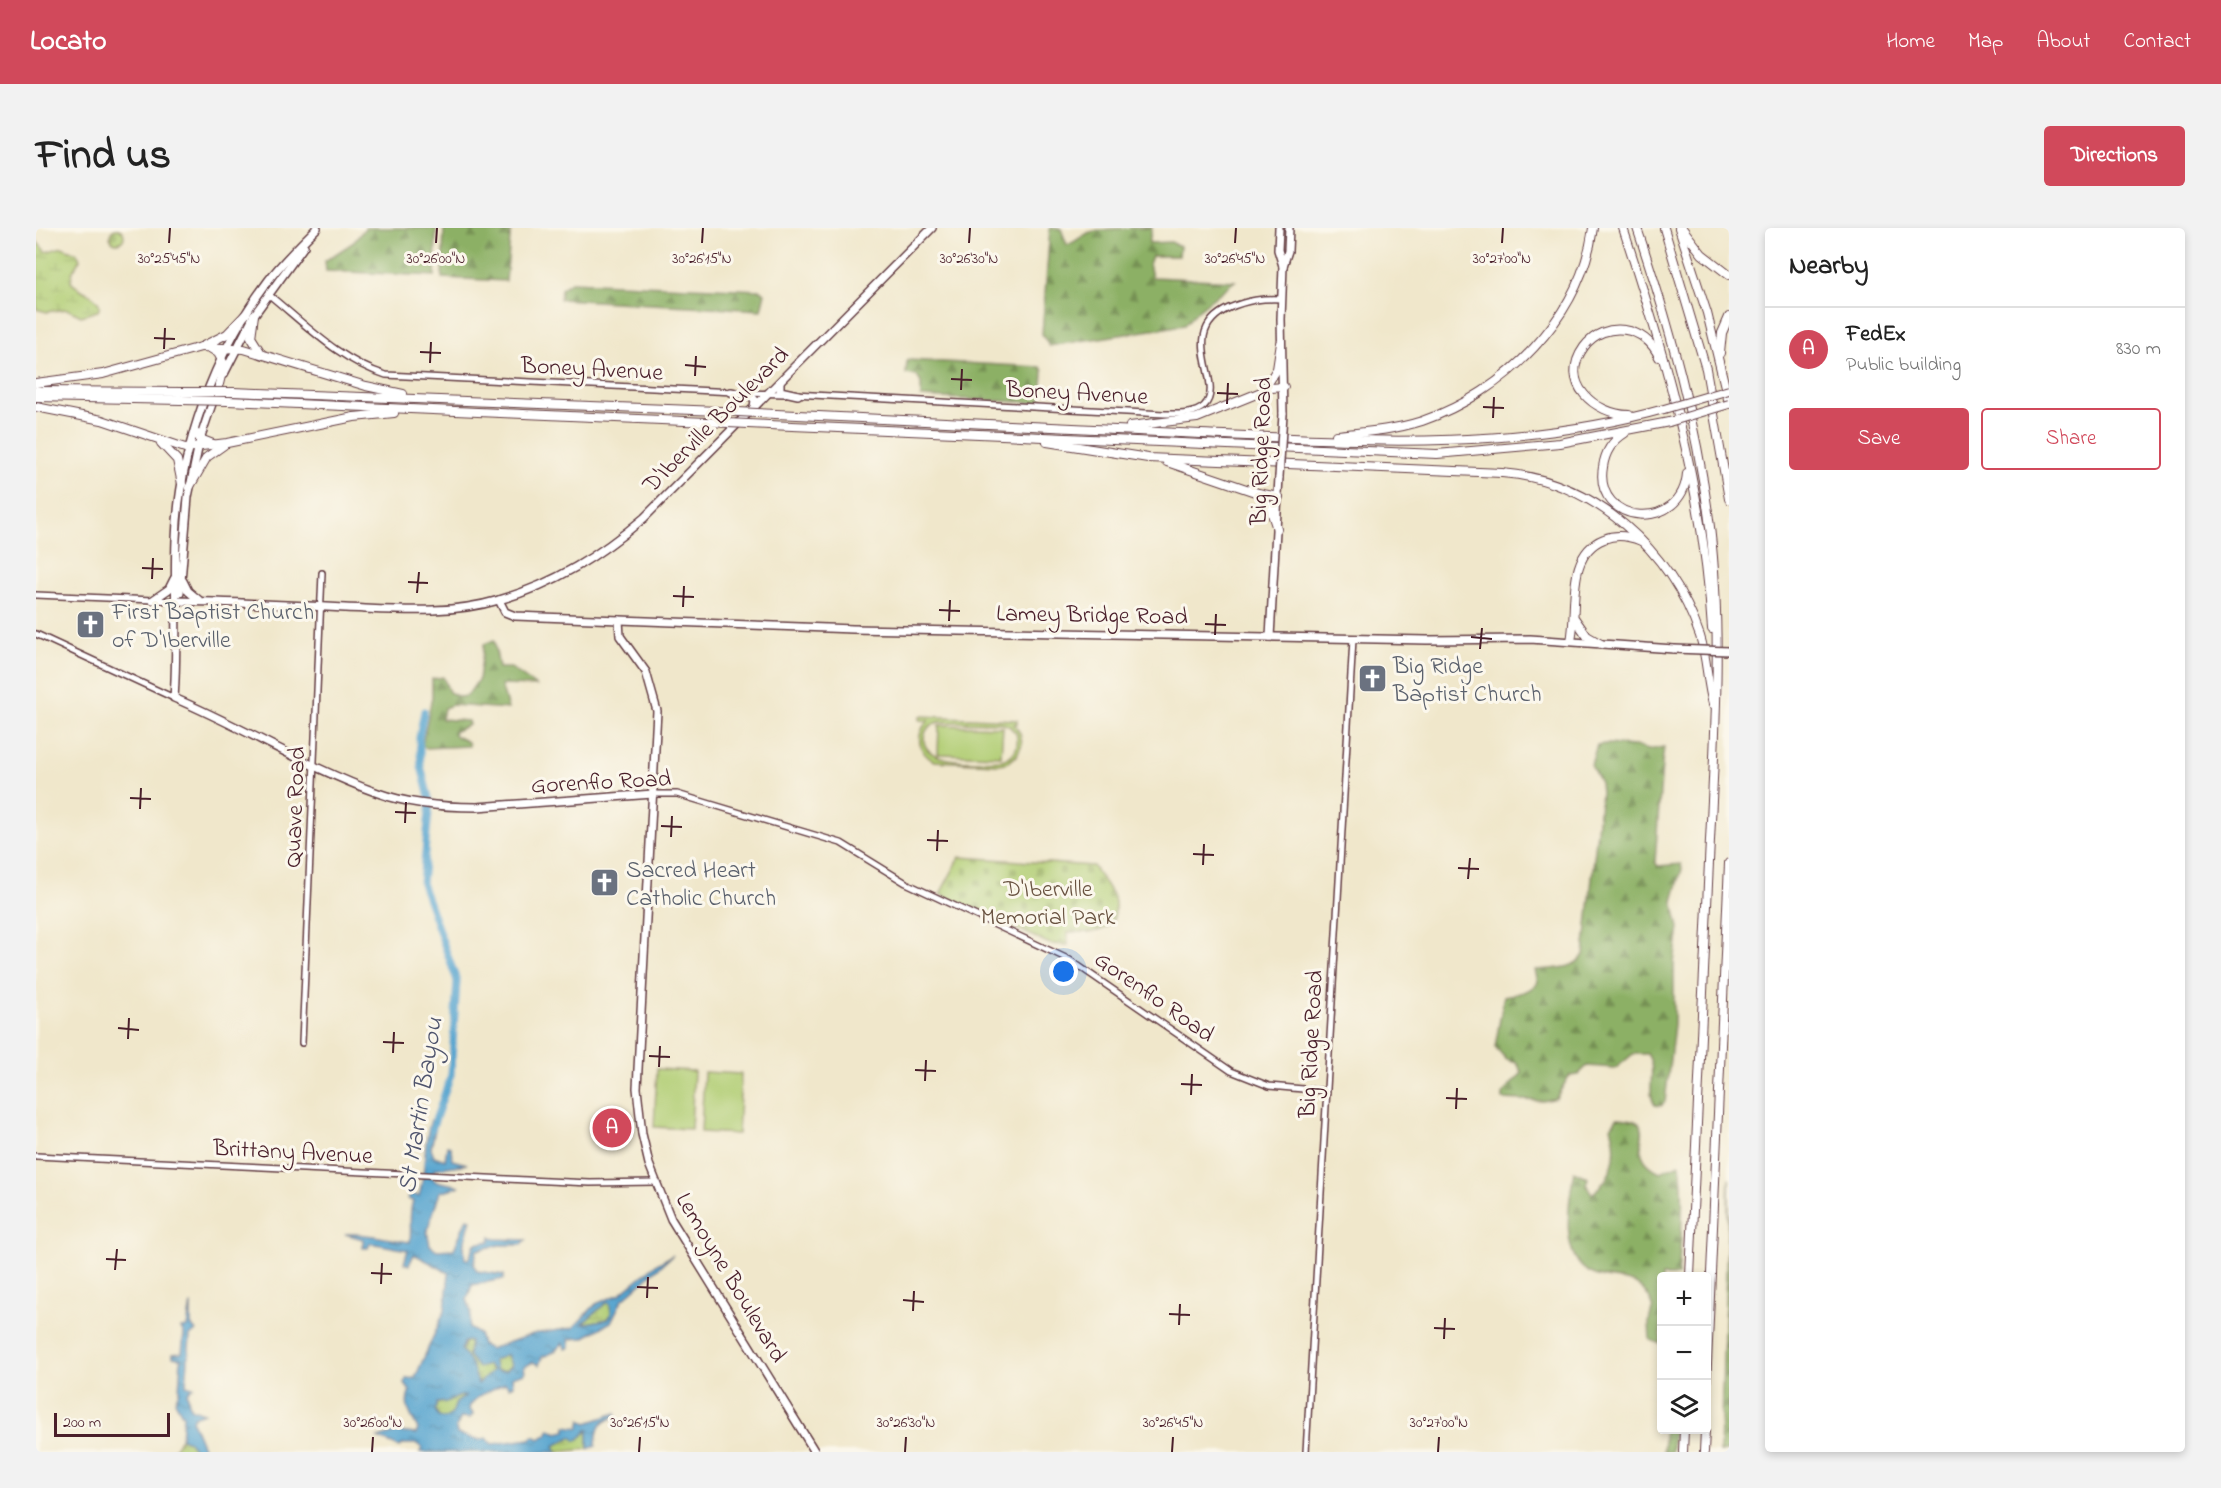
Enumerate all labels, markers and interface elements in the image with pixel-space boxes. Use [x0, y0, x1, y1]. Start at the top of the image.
text: Locato [30, 22, 106, 63]
text: Home [1886, 27, 1935, 57]
text: Map [1968, 27, 2003, 57]
text: About [2036, 27, 2090, 57]
text: Contact [2123, 27, 2191, 57]
text: Find us [36, 126, 171, 187]
button: Directions [2044, 126, 2185, 186]
text: 30°25'45"N [138, 248, 200, 270]
text: 30°26'00"N [407, 248, 465, 270]
text: 30°26'15"N [672, 248, 732, 270]
text: 30°26'30"N [940, 248, 998, 270]
text: 30°26'45"N [1205, 248, 1265, 270]
text: 30°27'00"N [1473, 248, 1531, 270]
text: Nearby [1789, 248, 1868, 286]
text: FedEx [1846, 319, 1906, 351]
text: A [1802, 335, 1815, 364]
text: 830 m [2116, 335, 2161, 364]
street label: D'Iberville Boulevard [635, 339, 799, 503]
street label: Boney Avenue [519, 349, 664, 393]
text: Public building [1846, 351, 1961, 380]
street label: Boney Avenue [1004, 373, 1149, 417]
street label: Big Ridge Road [1242, 376, 1283, 527]
button: Save [1789, 408, 1969, 470]
button: Share [1981, 408, 2161, 470]
place label: First Baptist Church of D'Iberville [111, 596, 314, 659]
street label: Lamey Bridge Road [996, 597, 1189, 637]
church icon: First Baptist Church of D'Iberville [75, 609, 107, 641]
place label: Big Ridge Baptist Church [1392, 650, 1542, 713]
church icon: Big Ridge Baptist Church [1356, 663, 1388, 695]
street label: Quave Road [277, 746, 316, 868]
street label: Gorenflo Road [530, 762, 673, 805]
place label: Sacred Heart Catholic Church [626, 854, 776, 917]
church icon: Sacred Heart Catholic Church [589, 867, 621, 899]
park label: D'Iberville Memorial Park [981, 873, 1116, 936]
street label: Gorenflo Road [1086, 943, 1221, 1053]
your location [1049, 957, 1078, 986]
street label: Big Ridge Road [1291, 969, 1334, 1120]
water label: St Martin Bayou [389, 1015, 455, 1196]
pin: A [592, 1106, 632, 1150]
street label: Brittany Avenue [211, 1132, 374, 1176]
street label: Lemoyne Boulevard [664, 1187, 795, 1371]
map controls [1657, 1272, 1711, 1434]
button: + [1657, 1272, 1711, 1326]
button: − [1657, 1326, 1711, 1380]
button: layers [1657, 1380, 1711, 1434]
scale bar [54, 1410, 170, 1438]
text: 200 m [63, 1411, 101, 1435]
text: 30°26'00"N [344, 1412, 402, 1434]
text: 30°26'15"N [610, 1412, 670, 1434]
text: 30°26'30"N [877, 1412, 935, 1434]
text: 30°26'45"N [1143, 1412, 1203, 1434]
text: 30°27'00"N [1410, 1412, 1468, 1434]

